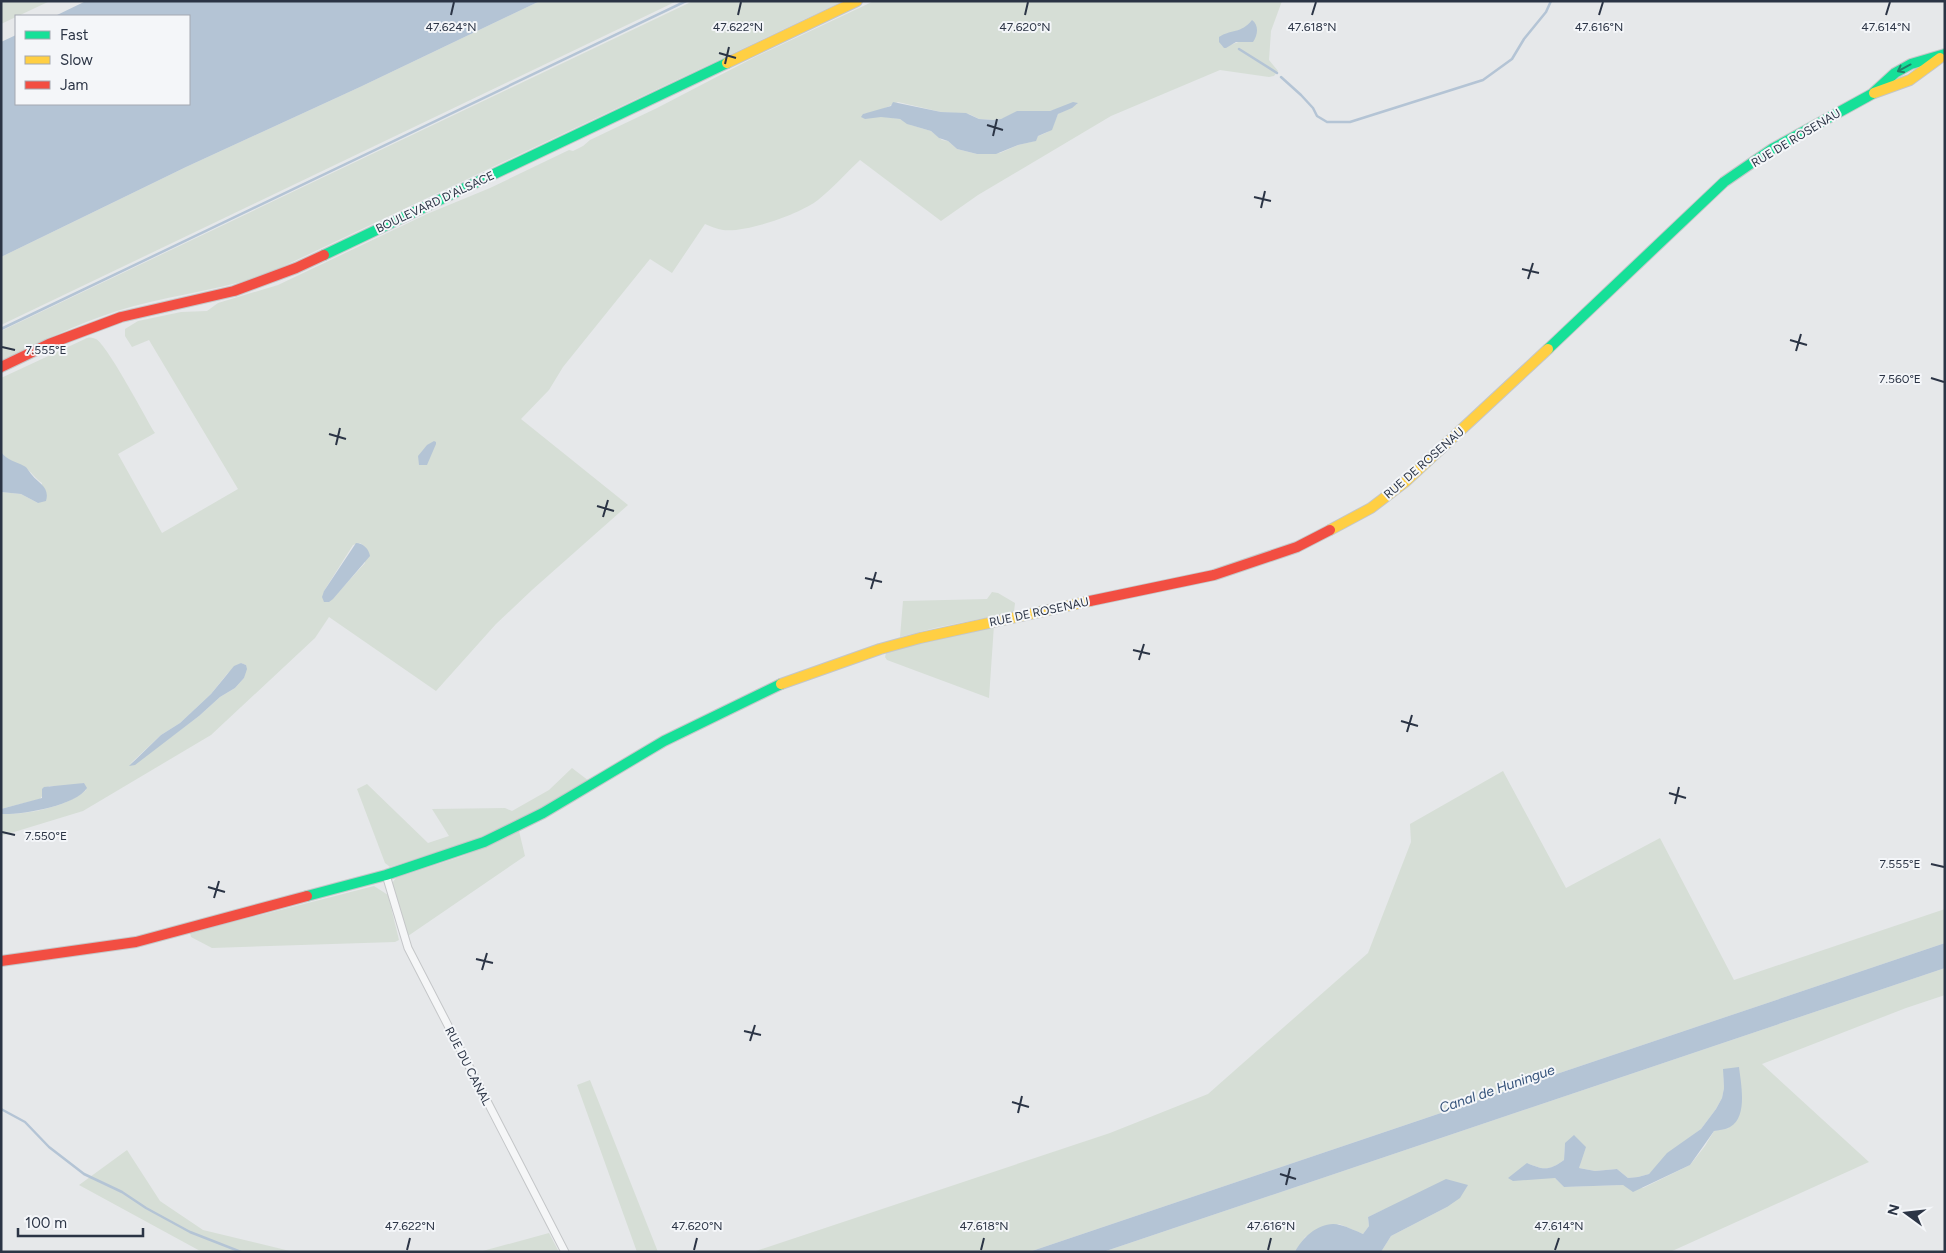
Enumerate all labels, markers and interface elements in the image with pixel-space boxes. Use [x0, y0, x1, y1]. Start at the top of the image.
legend [15, 15, 190, 105]
text: 47.624°N [425, 20, 477, 34]
text: 47.622°N [713, 20, 763, 34]
text: 47.620°N [999, 20, 1051, 34]
text: 47.618°N [1287, 20, 1337, 34]
text: 47.616°N [1575, 20, 1623, 34]
text: 47.614°N [1861, 20, 1911, 34]
text: Fast [60, 26, 89, 44]
text: Slow [60, 51, 93, 69]
one-way arrow [1896, 63, 1911, 73]
text: Jam [60, 76, 88, 94]
street label: RUE DE ROSENAU [1749, 106, 1843, 170]
street label: BOULEVARD D'ALSACE [374, 168, 496, 236]
text: 7.555°E [25, 343, 67, 357]
text: 7.560°E [1879, 372, 1921, 386]
street label: RUE DE ROSENAU [1381, 424, 1467, 502]
street label: RUE DE ROSENAU [988, 595, 1090, 629]
text: 7.550°E [25, 829, 67, 843]
text: 7.555°E [1879, 857, 1921, 871]
street label: RUE DU CANAL [442, 1024, 494, 1108]
water label: Canal de Huningue [1437, 1061, 1557, 1117]
north arrow [1881, 1188, 1931, 1238]
text: N [1884, 1202, 1904, 1217]
scale bar [18, 1206, 142, 1238]
text: 100 m [25, 1214, 67, 1232]
text: 47.622°N [385, 1219, 435, 1233]
text: 47.620°N [671, 1219, 723, 1233]
text: 47.618°N [959, 1219, 1009, 1233]
text: 47.616°N [1247, 1219, 1295, 1233]
text: 47.614°N [1534, 1219, 1584, 1233]

